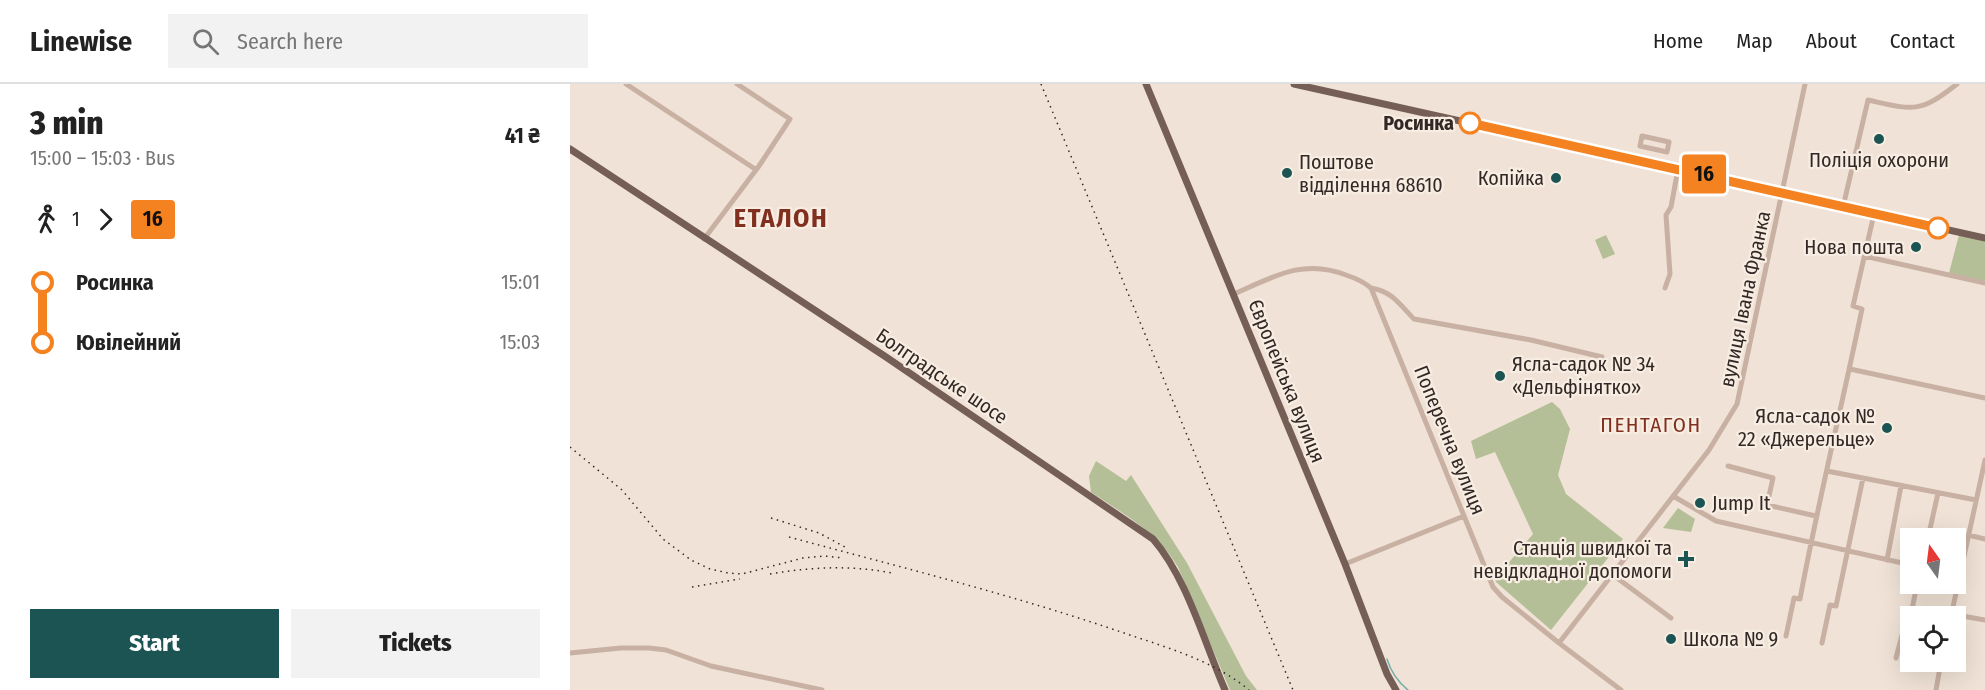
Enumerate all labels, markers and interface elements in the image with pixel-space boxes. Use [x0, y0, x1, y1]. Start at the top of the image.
search box [168, 14, 588, 68]
text: Linewise [30, 25, 132, 58]
icon: search [189, 25, 222, 58]
text: Search here [237, 28, 343, 55]
text: Home [1653, 28, 1703, 54]
text: Map [1736, 28, 1773, 54]
text: About [1806, 28, 1857, 54]
text: Contact [1890, 28, 1955, 54]
text: 3 min [30, 103, 103, 143]
place label: Росинка [1383, 111, 1454, 135]
marker: Росинка [1459, 112, 1481, 134]
text: 41 ₴ [505, 122, 540, 149]
marker: Поліція охорони [1872, 132, 1886, 146]
text: 15:00 – 15:03 · Bus [30, 146, 175, 170]
place label: Поліція охорони [1809, 148, 1949, 172]
place label: Поштове відділення 68610 [1299, 150, 1443, 197]
line badge: 16 [1677, 154, 1731, 194]
text: 16 [1694, 161, 1714, 187]
marker: Поштове відділення 68610 [1280, 166, 1294, 180]
place label: Копійка [1478, 166, 1544, 190]
marker: Копійка [1549, 171, 1563, 185]
icon: walk [30, 203, 63, 236]
icon: forward [89, 203, 122, 236]
district label: ЕТАЛОН [734, 203, 828, 234]
text: 16 [143, 206, 163, 232]
text: 1 [72, 207, 80, 231]
street label: вулиця Івана Франка [1715, 209, 1775, 389]
unlabelled marker [1927, 217, 1949, 239]
place label: Нова пошта [1804, 235, 1904, 259]
marker: Нова пошта [1909, 240, 1923, 254]
text: Росинка [76, 269, 154, 296]
text: 15:01 [501, 270, 540, 294]
street label: Європейська вулиця [1243, 296, 1331, 466]
street label: Болградське шосе [872, 323, 1012, 429]
text: Ювілейний [76, 329, 181, 356]
text: 15:03 [500, 330, 540, 354]
place label: Ясла-садок № 34 «Дельфінятко» [1512, 352, 1655, 399]
street label: Поперечна вулиця [1409, 362, 1491, 518]
marker: Ясла-садок № 34 «Дельфінятко» [1493, 369, 1507, 383]
place label: Ясла-садок № 22 «Джерельце» [1738, 404, 1875, 451]
district label: ПЕНТАГОН [1600, 412, 1702, 438]
marker: Ясла-садок № 22 «Джерельце» [1880, 421, 1894, 435]
place label: Jump It [1712, 491, 1771, 515]
marker: Jump It [1693, 496, 1707, 510]
north arrow [1900, 528, 1966, 594]
map controls [1900, 528, 1966, 672]
place label: Станція швидкої та невідкладної допомоги [1473, 536, 1672, 583]
marker: Станція швидкої та невідкладної допомоги [1677, 550, 1695, 568]
button: locate [1900, 606, 1966, 672]
button: Start [30, 609, 279, 678]
button: Tickets [291, 609, 540, 678]
place label: Школа № 9 [1683, 627, 1778, 651]
marker: Школа № 9 [1664, 632, 1678, 646]

